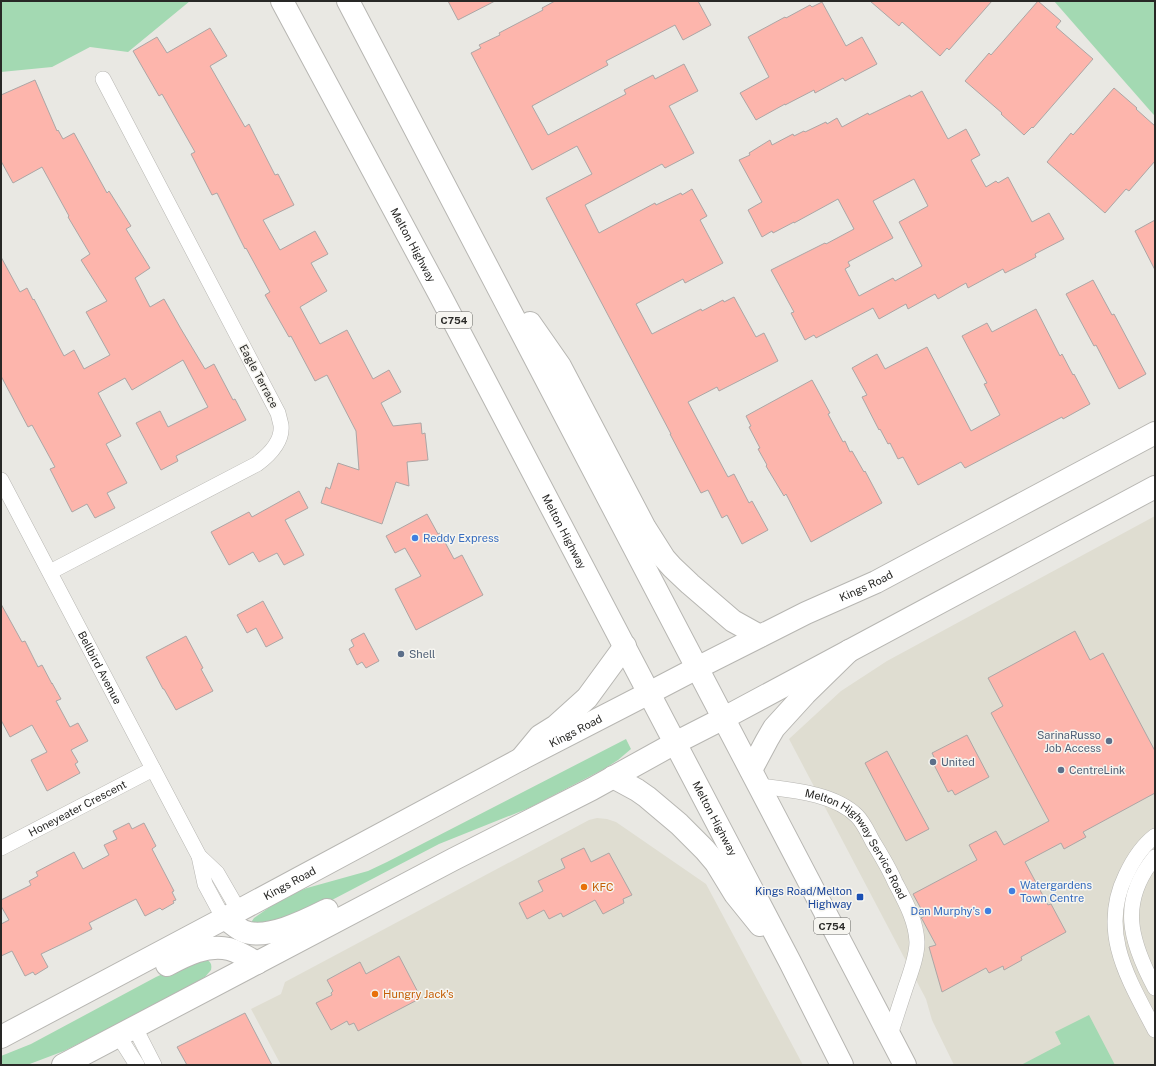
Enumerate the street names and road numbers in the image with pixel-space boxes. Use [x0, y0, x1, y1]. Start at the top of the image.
street label: Melton Highway [388, 206, 438, 284]
road number: C754 [436, 312, 472, 328]
street label: Eagle Terrace [237, 342, 281, 410]
street label: Melton Highway [540, 492, 589, 571]
street label: Kings Road [837, 568, 895, 603]
street label: Bellbird Avenue [76, 629, 124, 706]
street label: Kings Road [547, 712, 604, 749]
street label: Honeyeater Crescent [26, 778, 128, 839]
street label: Melton Highway [690, 779, 739, 858]
street label: Melton Highway Service Road [804, 787, 909, 901]
street label: Kings Road [261, 864, 318, 902]
road number: C754 [814, 918, 850, 934]

